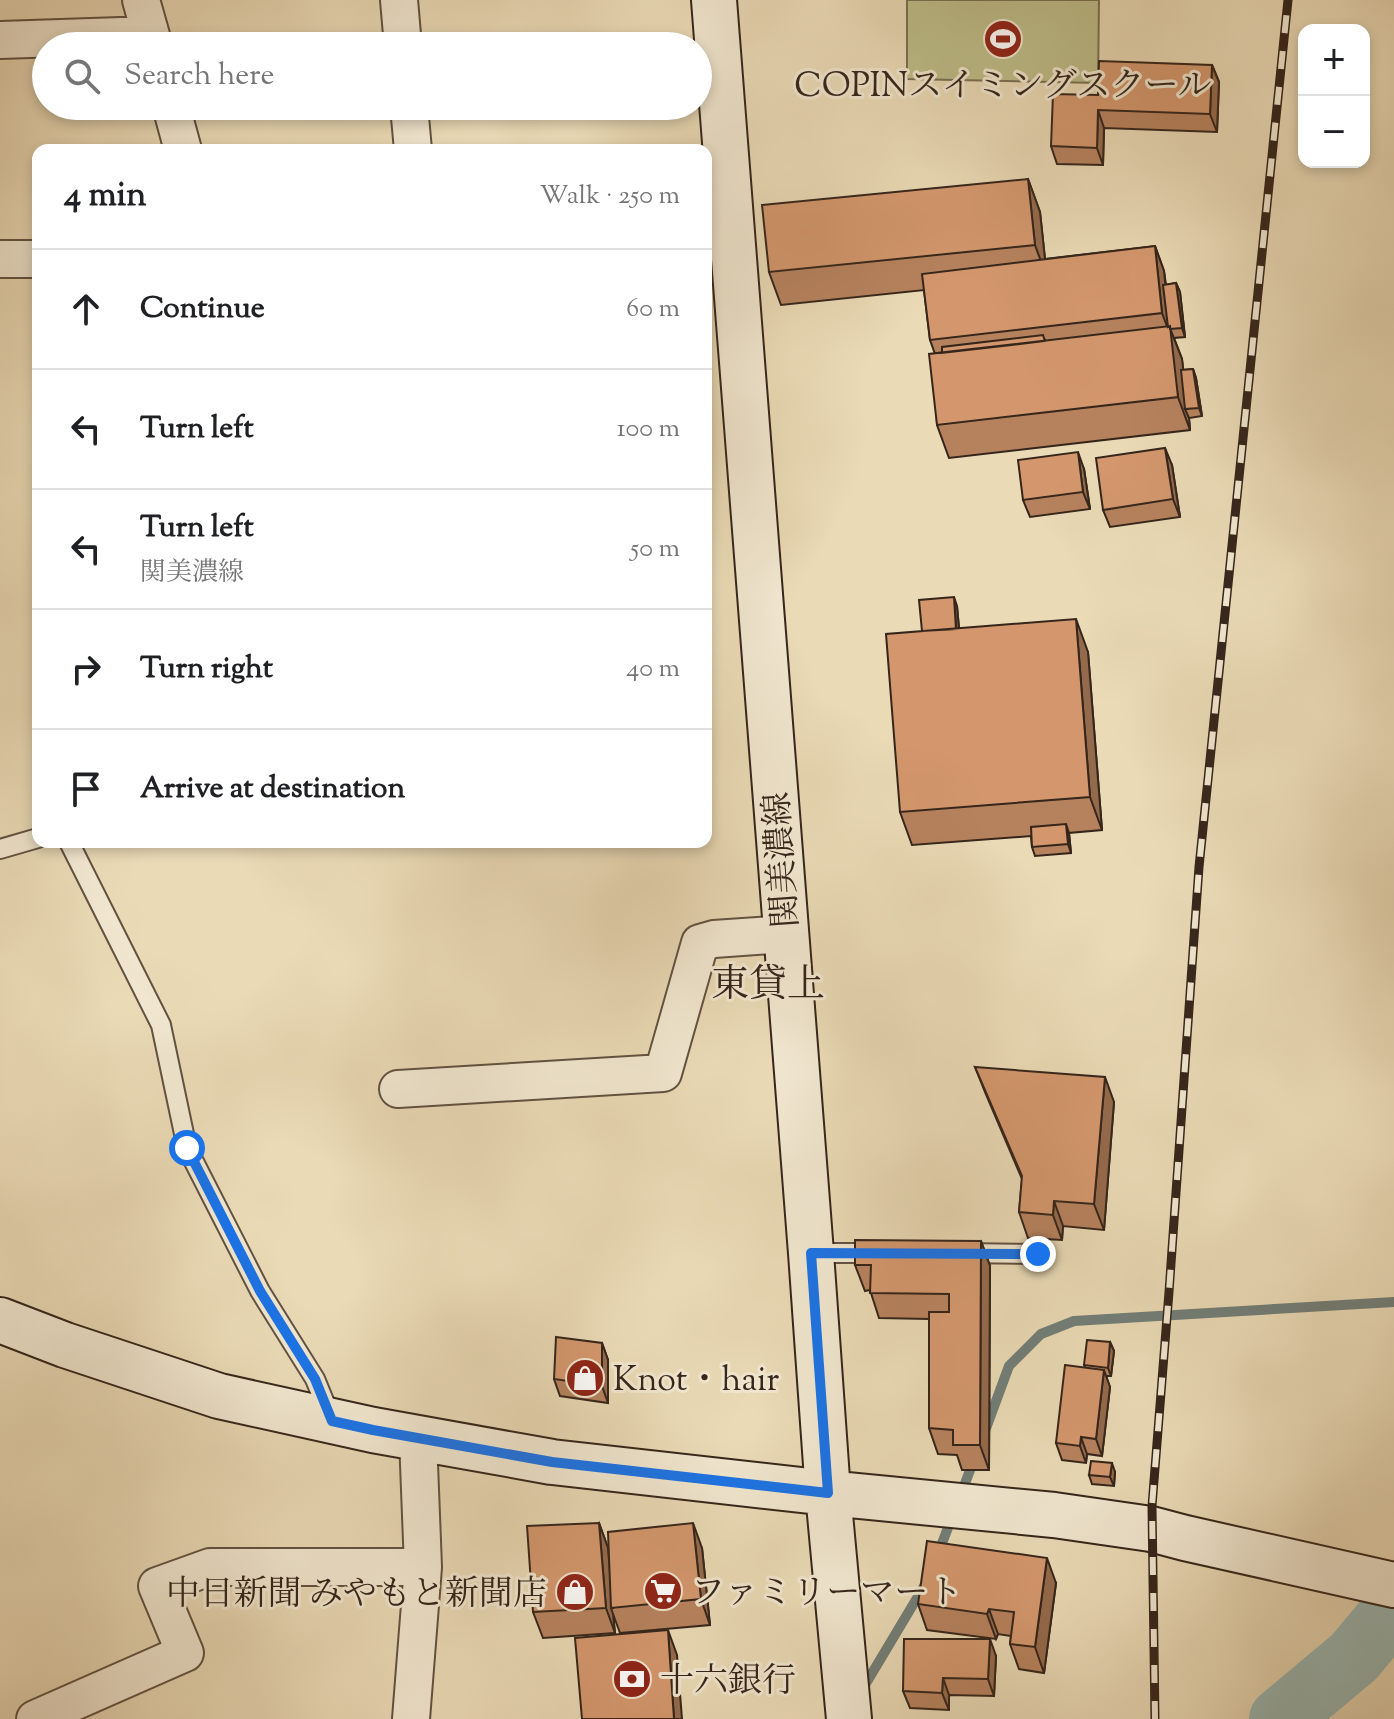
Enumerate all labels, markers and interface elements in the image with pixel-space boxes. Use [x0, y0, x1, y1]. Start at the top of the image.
sports icon: COPINスイミングスクール [982, 18, 1024, 60]
map controls [1298, 24, 1370, 168]
button: + [1298, 24, 1370, 96]
search box [32, 32, 712, 120]
icon: search [60, 54, 104, 98]
text: Search here [124, 55, 274, 98]
place label: COPINスイミングスクール [794, 63, 1212, 112]
button: − [1298, 96, 1370, 168]
text: 4 min [64, 172, 146, 221]
text: Walk · 250 m [539, 178, 680, 215]
icon: ahead [64, 287, 108, 331]
text: Continue [140, 288, 265, 331]
text: 60 m [626, 291, 680, 328]
icon: left [64, 407, 108, 451]
text: Turn left [140, 408, 254, 451]
text: 100 m [617, 411, 680, 448]
text: Turn left [140, 507, 254, 550]
icon: left [64, 527, 108, 571]
text: 50 m [630, 531, 680, 568]
text: 関美濃線 [140, 555, 244, 592]
icon: right [64, 647, 108, 691]
text: Turn right [140, 648, 273, 691]
text: 40 m [626, 651, 680, 688]
icon: arrive [64, 767, 108, 811]
text: Arrive at destination [140, 768, 405, 811]
street label: 関美濃線 [754, 790, 813, 929]
district label: 東貸上 [711, 960, 825, 1014]
route start [169, 1130, 205, 1166]
route end [1020, 1236, 1056, 1272]
shop icon: Knot・hair [564, 1357, 606, 1399]
place label: Knot・hair [613, 1357, 780, 1406]
supermarket icon: ファミリーマート [642, 1570, 684, 1612]
place label: ファミリーマート [691, 1570, 962, 1619]
place label: 中日新聞 みやもと新聞店 [166, 1571, 547, 1620]
shop icon: 中日新聞 みやもと新聞店 [554, 1571, 596, 1613]
bank icon: 十六銀行 [611, 1658, 653, 1700]
place label: 十六銀行 [660, 1658, 796, 1707]

